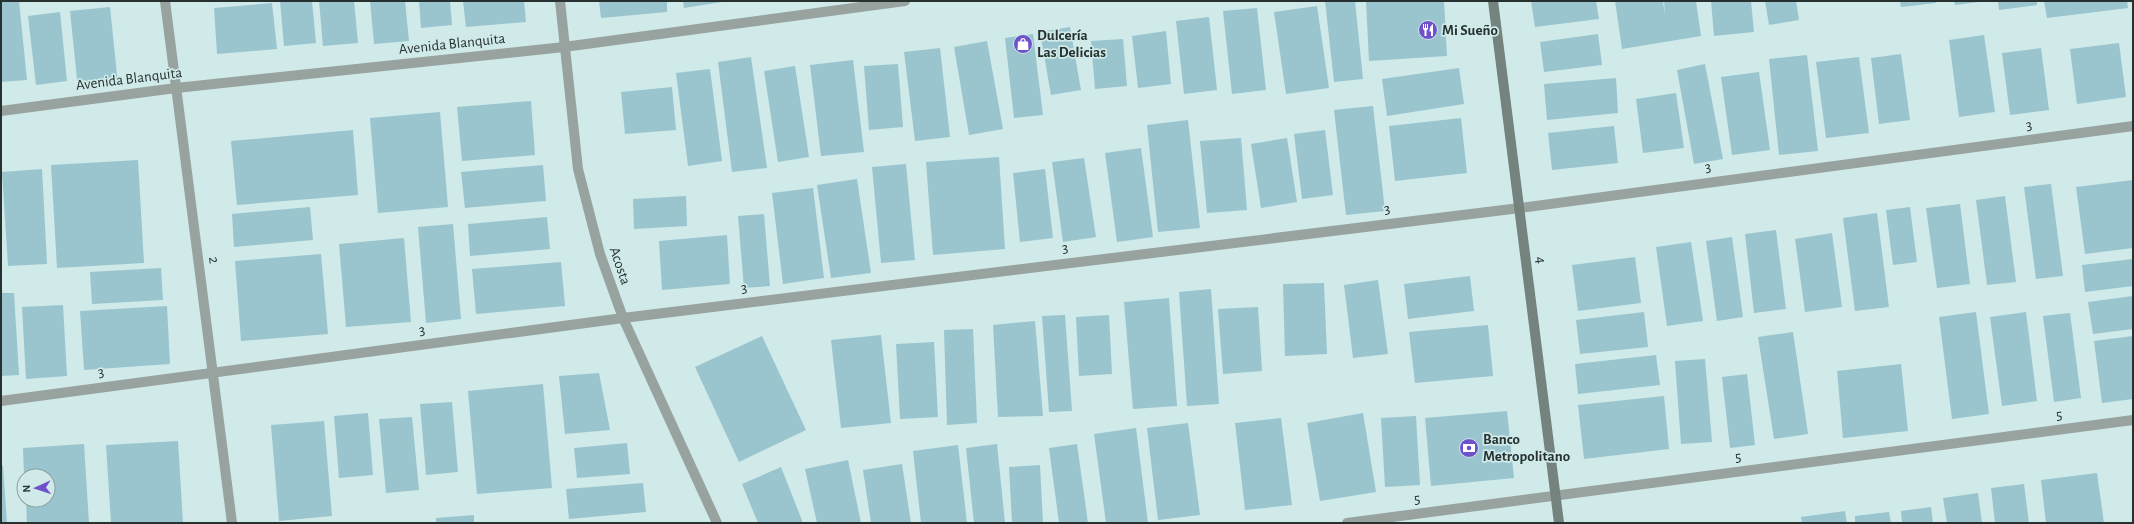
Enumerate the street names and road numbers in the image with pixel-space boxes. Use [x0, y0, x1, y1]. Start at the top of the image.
street label: Avenida Blanquita [398, 31, 506, 57]
street label: Avenida Blanquita [75, 65, 183, 93]
street label: 3 [2025, 117, 2033, 133]
street label: 3 [1704, 159, 1712, 175]
street label: 3 [1383, 201, 1391, 217]
street label: 3 [1061, 240, 1069, 256]
street label: Acosta [607, 245, 633, 287]
street label: 2 [206, 256, 222, 264]
street label: 4 [1533, 256, 1549, 264]
street label: 3 [740, 280, 748, 296]
street label: 3 [418, 322, 426, 338]
street label: 3 [97, 364, 105, 380]
street label: 5 [2055, 407, 2063, 423]
street label: 5 [1734, 449, 1742, 465]
street label: 5 [1413, 491, 1421, 507]

